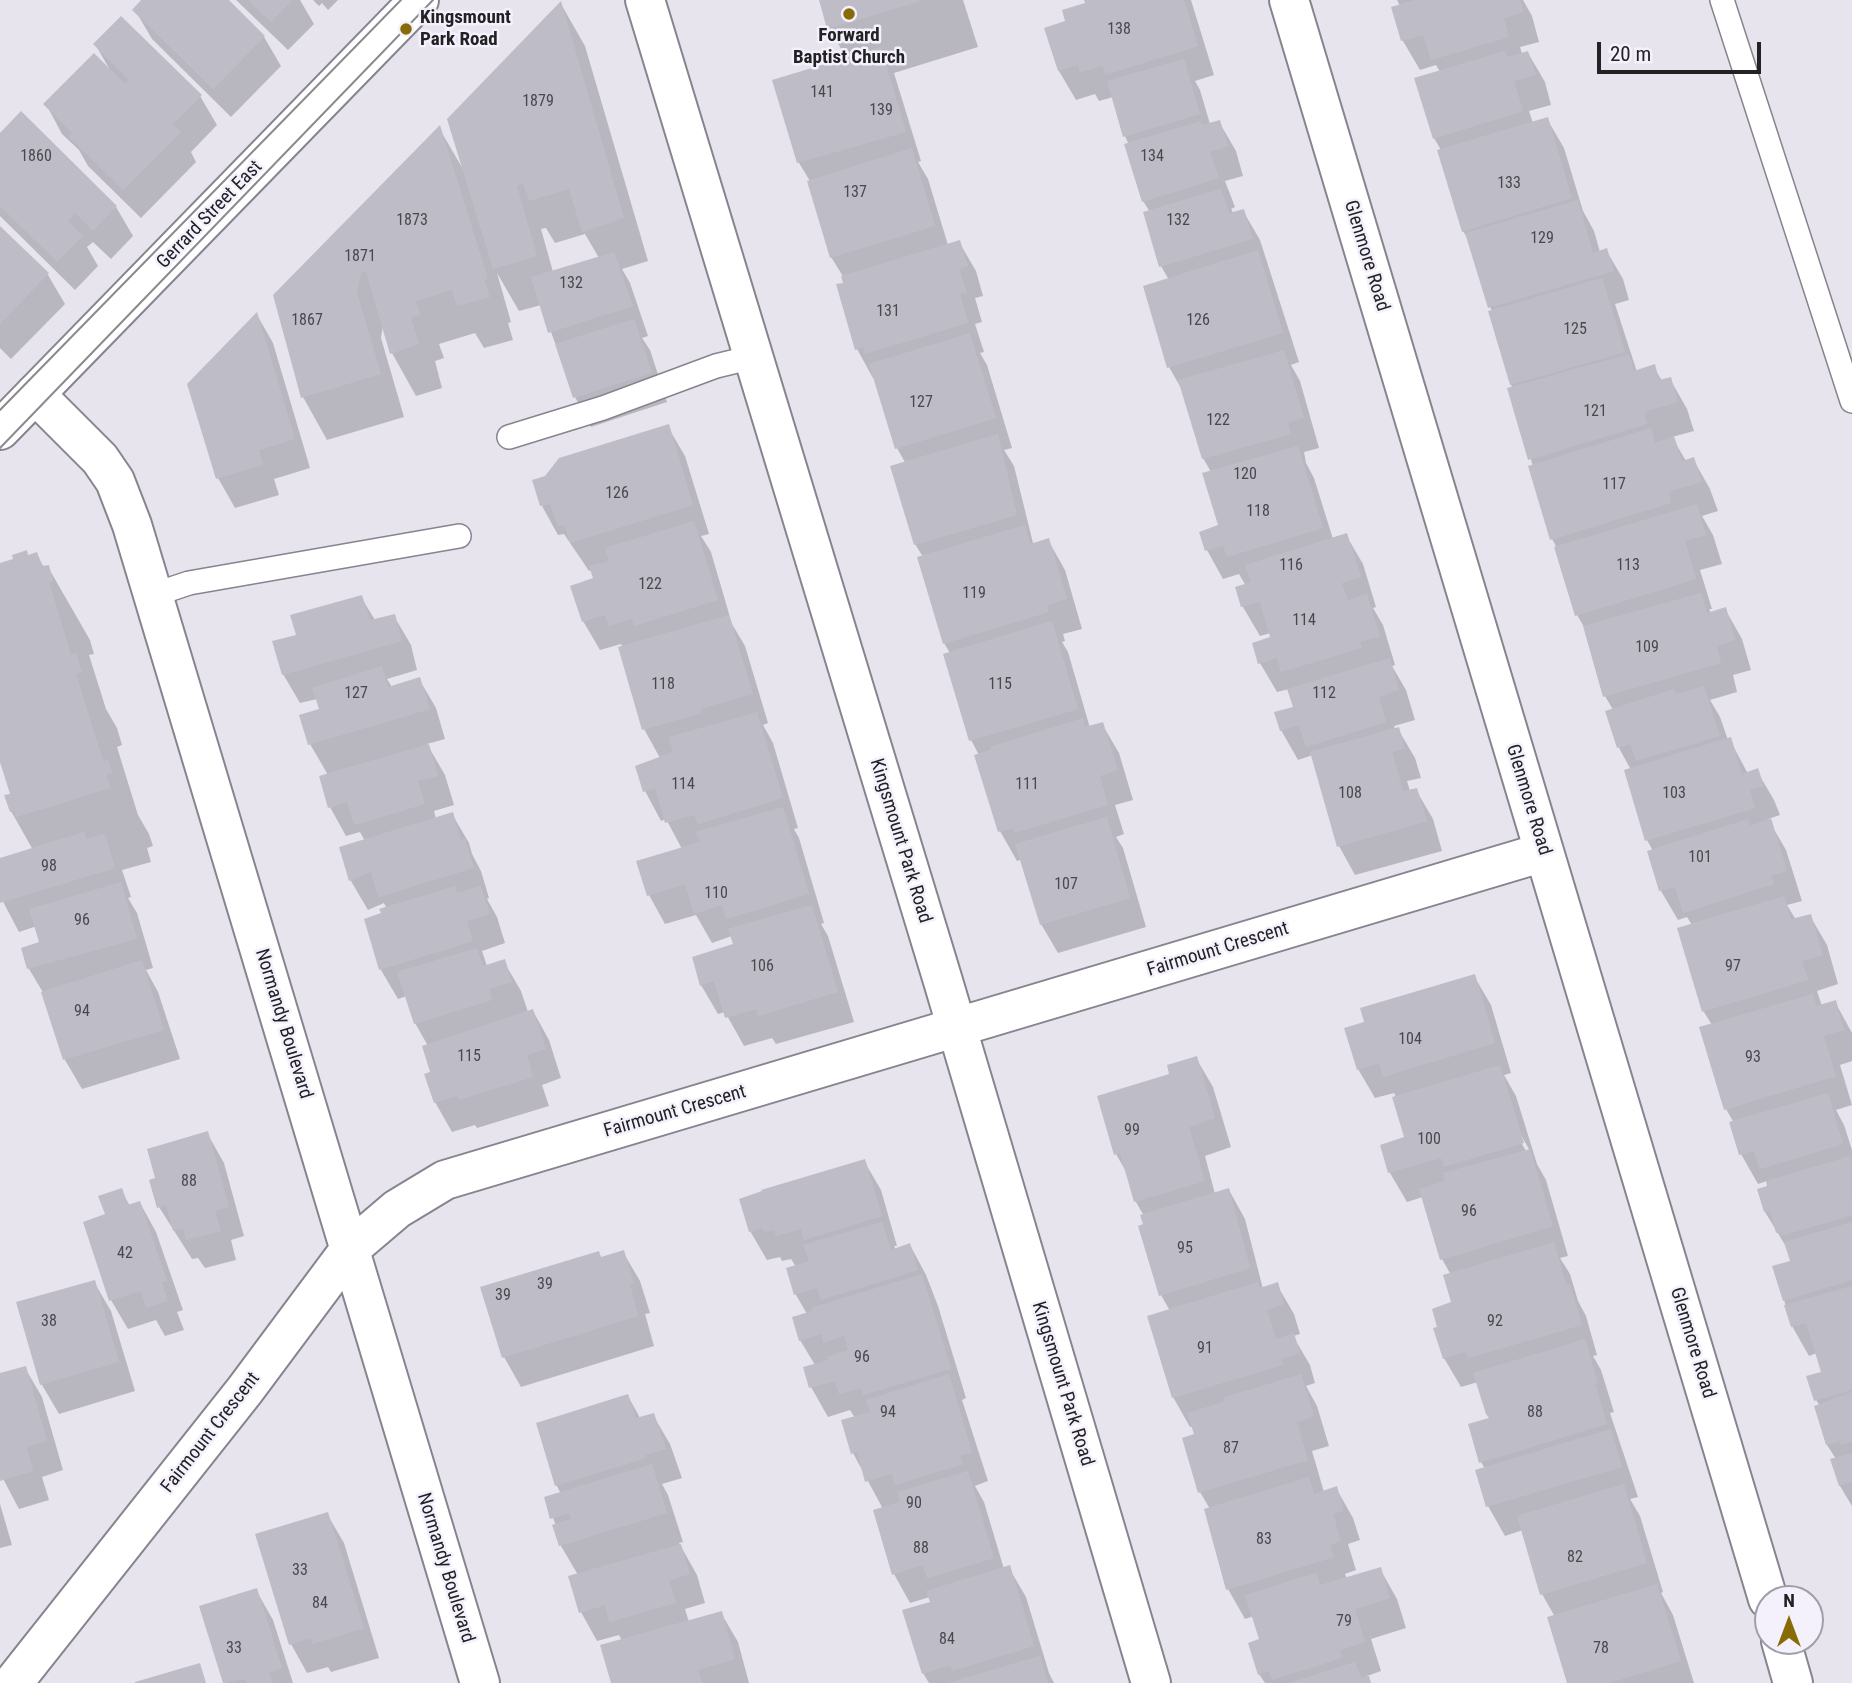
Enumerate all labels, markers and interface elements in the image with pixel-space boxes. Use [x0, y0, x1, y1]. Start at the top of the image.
marker: Forward Baptist Church [841, 6, 857, 22]
place label: Kingsmount Park Road [420, 7, 511, 51]
house number: 138 [1107, 20, 1131, 40]
marker: Kingsmount Park Road [398, 21, 414, 37]
place label: Forward Baptist Church [793, 25, 905, 69]
scale bar [1600, 28, 1764, 72]
text: 20 m [1610, 42, 1651, 66]
house number: 141 [810, 83, 834, 103]
house number: 1879 [522, 92, 554, 112]
house number: 139 [869, 101, 893, 121]
house number: 1860 [20, 147, 52, 167]
house number: 134 [1140, 147, 1164, 167]
street label: Gerrard Street East [153, 156, 267, 274]
house number: 133 [1497, 174, 1521, 194]
house number: 137 [843, 183, 867, 203]
street label: Glenmore Road [1338, 198, 1394, 314]
house number: 1873 [396, 211, 428, 231]
house number: 132 [1166, 211, 1190, 231]
house number: 129 [1530, 229, 1554, 249]
house number: 1871 [344, 247, 376, 267]
house number: 132 [559, 274, 583, 294]
house number: 131 [876, 302, 900, 322]
house number: 1867 [291, 311, 323, 331]
house number: 126 [1186, 311, 1210, 331]
house number: 125 [1563, 320, 1587, 340]
house number: 127 [909, 393, 933, 413]
house number: 121 [1583, 402, 1607, 422]
house number: 122 [1206, 411, 1230, 431]
house number: 120 [1233, 465, 1257, 485]
house number: 117 [1602, 475, 1626, 495]
house number: 126 [605, 484, 629, 504]
house number: 118 [1246, 502, 1270, 522]
house number: 116 [1279, 556, 1303, 576]
house number: 113 [1616, 556, 1640, 576]
house number: 122 [638, 575, 662, 595]
house number: 119 [962, 584, 986, 604]
house number: 114 [1292, 611, 1316, 631]
house number: 109 [1635, 638, 1659, 658]
house number: 118 [651, 675, 675, 695]
house number: 115 [988, 675, 1012, 695]
house number: 127 [344, 684, 368, 704]
house number: 112 [1312, 684, 1336, 704]
street label: Glenmore Road [1500, 742, 1556, 858]
street label: Kingsmount Park Road [864, 756, 936, 926]
house number: 114 [671, 775, 695, 795]
house number: 111 [1015, 775, 1039, 795]
house number: 108 [1338, 784, 1362, 804]
house number: 103 [1662, 784, 1686, 804]
house number: 101 [1688, 848, 1712, 868]
house number: 98 [41, 857, 57, 877]
house number: 107 [1054, 875, 1078, 895]
house number: 110 [704, 884, 728, 904]
house number: 96 [74, 911, 90, 931]
street label: Fairmount Crescent [1144, 918, 1292, 982]
street label: Normandy Boulevard [249, 946, 317, 1102]
house number: 106 [750, 957, 774, 977]
house number: 97 [1725, 957, 1741, 977]
house number: 94 [74, 1002, 90, 1022]
house number: 104 [1398, 1030, 1422, 1050]
house number: 115 [457, 1047, 481, 1067]
house number: 93 [1745, 1048, 1761, 1068]
street label: Fairmount Crescent [601, 1081, 749, 1143]
house number: 99 [1124, 1121, 1140, 1141]
house number: 100 [1417, 1130, 1441, 1150]
house number: 88 [181, 1172, 197, 1192]
house number: 96 [1461, 1202, 1477, 1222]
house number: 95 [1177, 1239, 1193, 1259]
house number: 42 [117, 1244, 133, 1264]
house number: 39 [537, 1275, 553, 1295]
street label: Glenmore Road [1664, 1285, 1720, 1401]
house number: 39 [495, 1286, 511, 1306]
street label: Kingsmount Park Road [1026, 1299, 1098, 1469]
house number: 38 [41, 1312, 57, 1332]
house number: 92 [1487, 1312, 1503, 1332]
house number: 91 [1197, 1339, 1213, 1359]
house number: 96 [854, 1348, 870, 1368]
street label: Fairmount Crescent [157, 1368, 265, 1498]
house number: 94 [880, 1403, 896, 1423]
house number: 88 [1527, 1403, 1543, 1423]
house number: 87 [1223, 1439, 1239, 1459]
street label: Normandy Boulevard [411, 1490, 479, 1646]
house number: 90 [906, 1494, 922, 1514]
house number: 83 [1256, 1530, 1272, 1550]
house number: 88 [913, 1539, 929, 1559]
house number: 82 [1567, 1548, 1583, 1568]
house number: 33 [292, 1561, 308, 1581]
north arrow [1754, 1585, 1824, 1655]
text: N [1783, 1589, 1795, 1612]
house number: 84 [312, 1594, 328, 1614]
house number: 79 [1336, 1612, 1352, 1632]
house number: 84 [939, 1630, 955, 1650]
house number: 33 [226, 1639, 242, 1659]
house number: 78 [1593, 1639, 1609, 1659]

